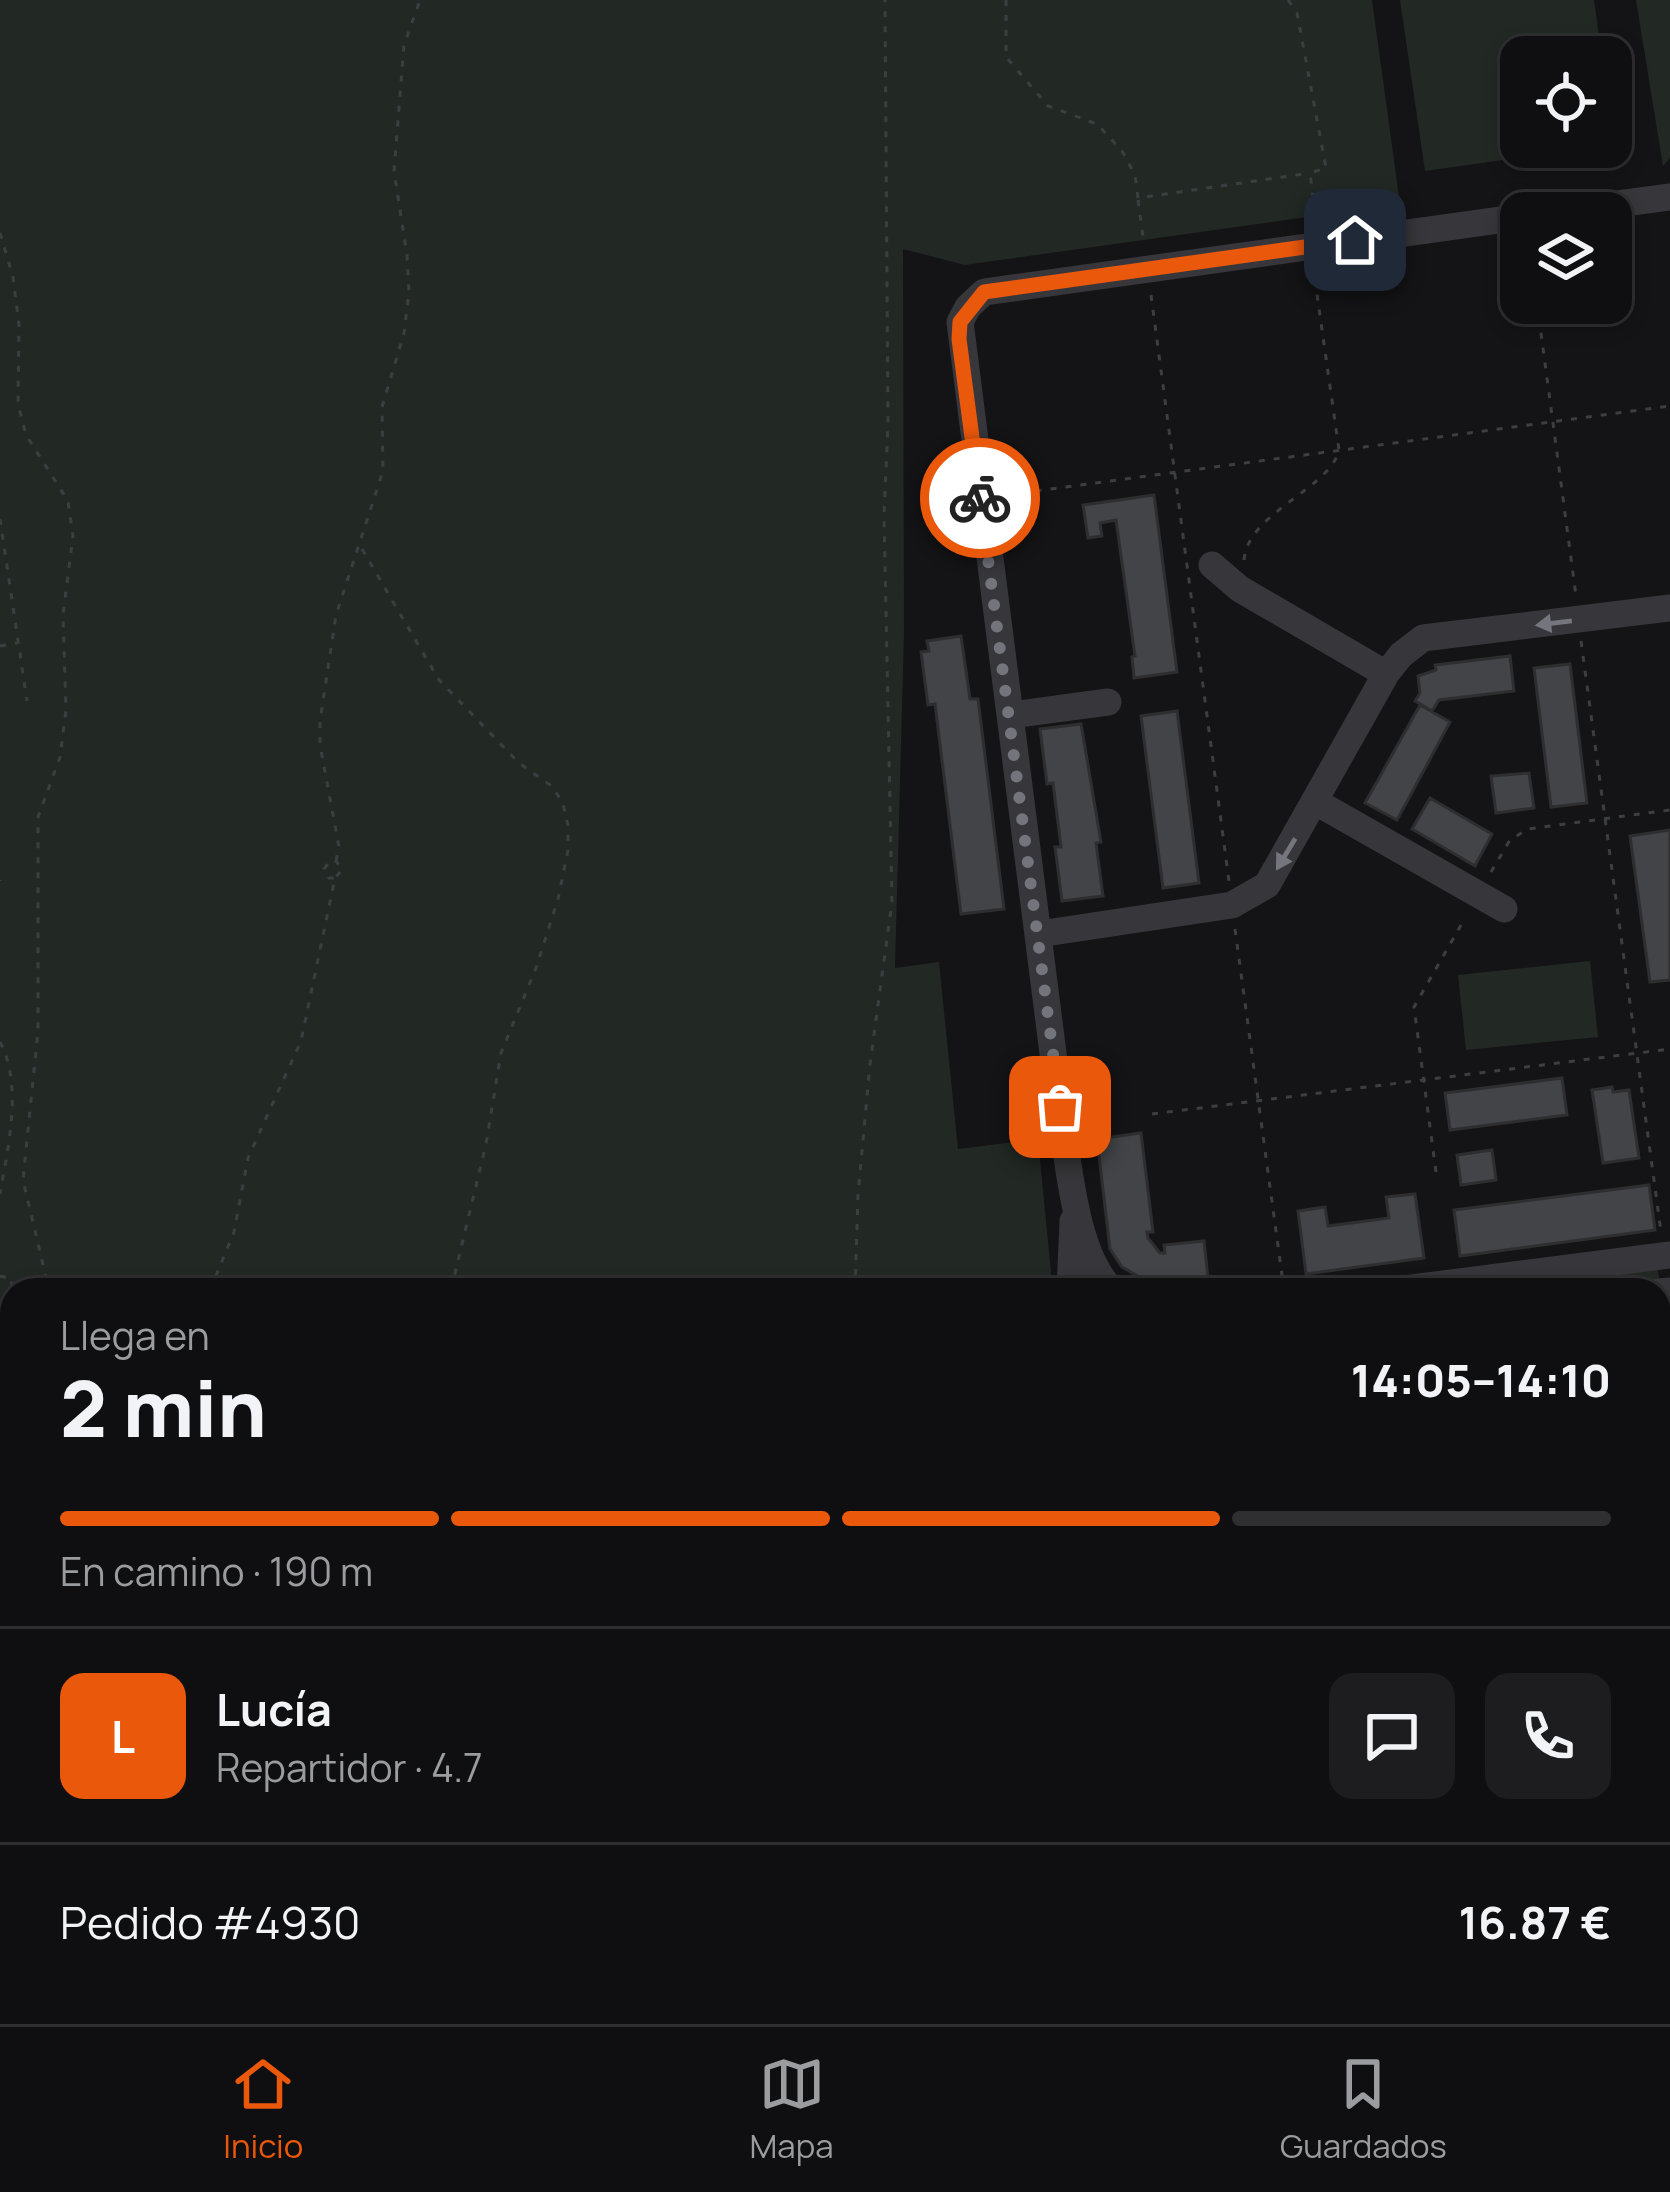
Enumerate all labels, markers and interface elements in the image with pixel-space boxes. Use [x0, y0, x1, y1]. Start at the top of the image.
map controls [1500, 36, 1632, 324]
button: locate [1500, 36, 1632, 168]
pin [1304, 189, 1406, 291]
button: layers [1500, 192, 1632, 324]
icon: home [1322, 207, 1388, 273]
courier [920, 438, 1040, 558]
icon: bike [947, 465, 1013, 531]
one-way arrow [1535, 613, 1572, 632]
one-way arrow [1276, 837, 1297, 871]
pin [1009, 1056, 1111, 1158]
icon: bag [1027, 1074, 1093, 1140]
text: Llega en [60, 1308, 210, 1362]
text: 14:05–14:10 [1351, 1349, 1611, 1411]
text: 2 min [60, 1354, 267, 1460]
text: En camino · 190 m [60, 1544, 373, 1598]
button: chat [1329, 1673, 1455, 1799]
button: phone [1485, 1673, 1611, 1799]
text: Lucía [216, 1678, 332, 1740]
text: L [111, 1705, 135, 1767]
text: Repartidor · 4.7 [216, 1740, 483, 1794]
text: Pedido #4930 [60, 1891, 361, 1953]
text: 16.87 € [1458, 1891, 1611, 1953]
tab: Inicio [223, 2051, 303, 2168]
tab: Mapa [750, 2051, 834, 2168]
tab: Guardados [1280, 2051, 1447, 2168]

